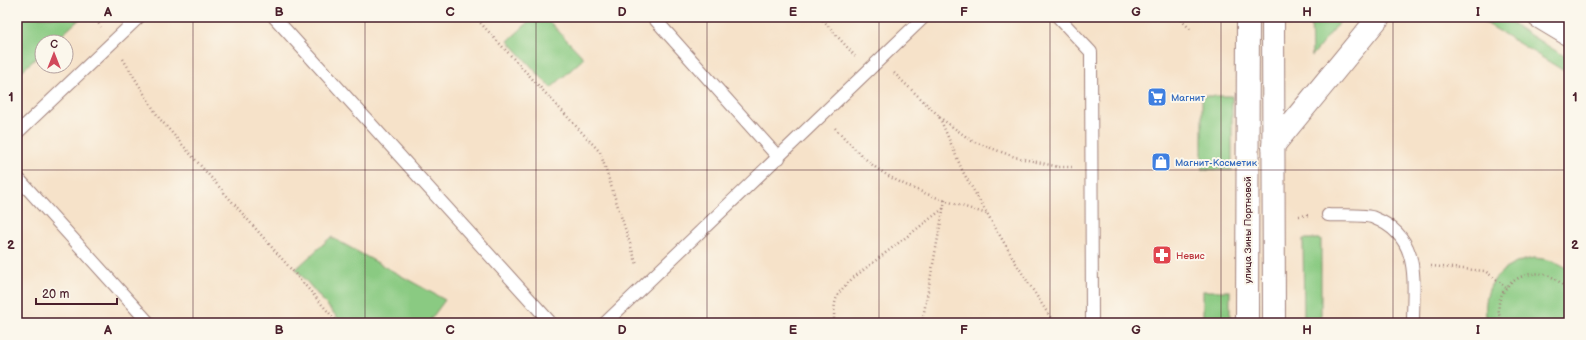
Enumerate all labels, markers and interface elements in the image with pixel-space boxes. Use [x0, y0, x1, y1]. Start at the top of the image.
text: A [103, 4, 112, 20]
text: B [274, 4, 284, 20]
text: C [445, 4, 455, 20]
text: D [617, 4, 627, 20]
text: E [789, 4, 798, 20]
text: F [960, 4, 968, 20]
text: G [1131, 4, 1141, 20]
text: H [1302, 4, 1312, 20]
text: I [1476, 4, 1480, 20]
north arrow [34, 34, 74, 74]
text: С [50, 38, 58, 51]
supermarket icon: Магнит [1146, 86, 1168, 108]
text: 1 [8, 89, 14, 105]
text: 1 [1572, 89, 1578, 105]
place label: Магнит [1171, 92, 1205, 104]
shop icon: Магнит-Косметик [1150, 151, 1172, 173]
place label: Магнит-Косметик [1175, 157, 1258, 169]
street label: улица Зины Портновой [1242, 176, 1254, 284]
text: 2 [7, 237, 15, 253]
text: 2 [1571, 237, 1579, 253]
pharmacy icon: Невис [1151, 244, 1173, 266]
place label: Невис [1176, 250, 1205, 262]
scale bar [36, 280, 117, 306]
text: 20 m [42, 287, 69, 302]
text: A [103, 322, 112, 338]
text: B [274, 322, 284, 338]
text: C [445, 322, 455, 338]
text: D [617, 322, 627, 338]
text: E [789, 322, 798, 338]
text: F [960, 322, 968, 338]
text: G [1131, 322, 1141, 338]
text: H [1302, 322, 1312, 338]
text: I [1476, 322, 1480, 338]

